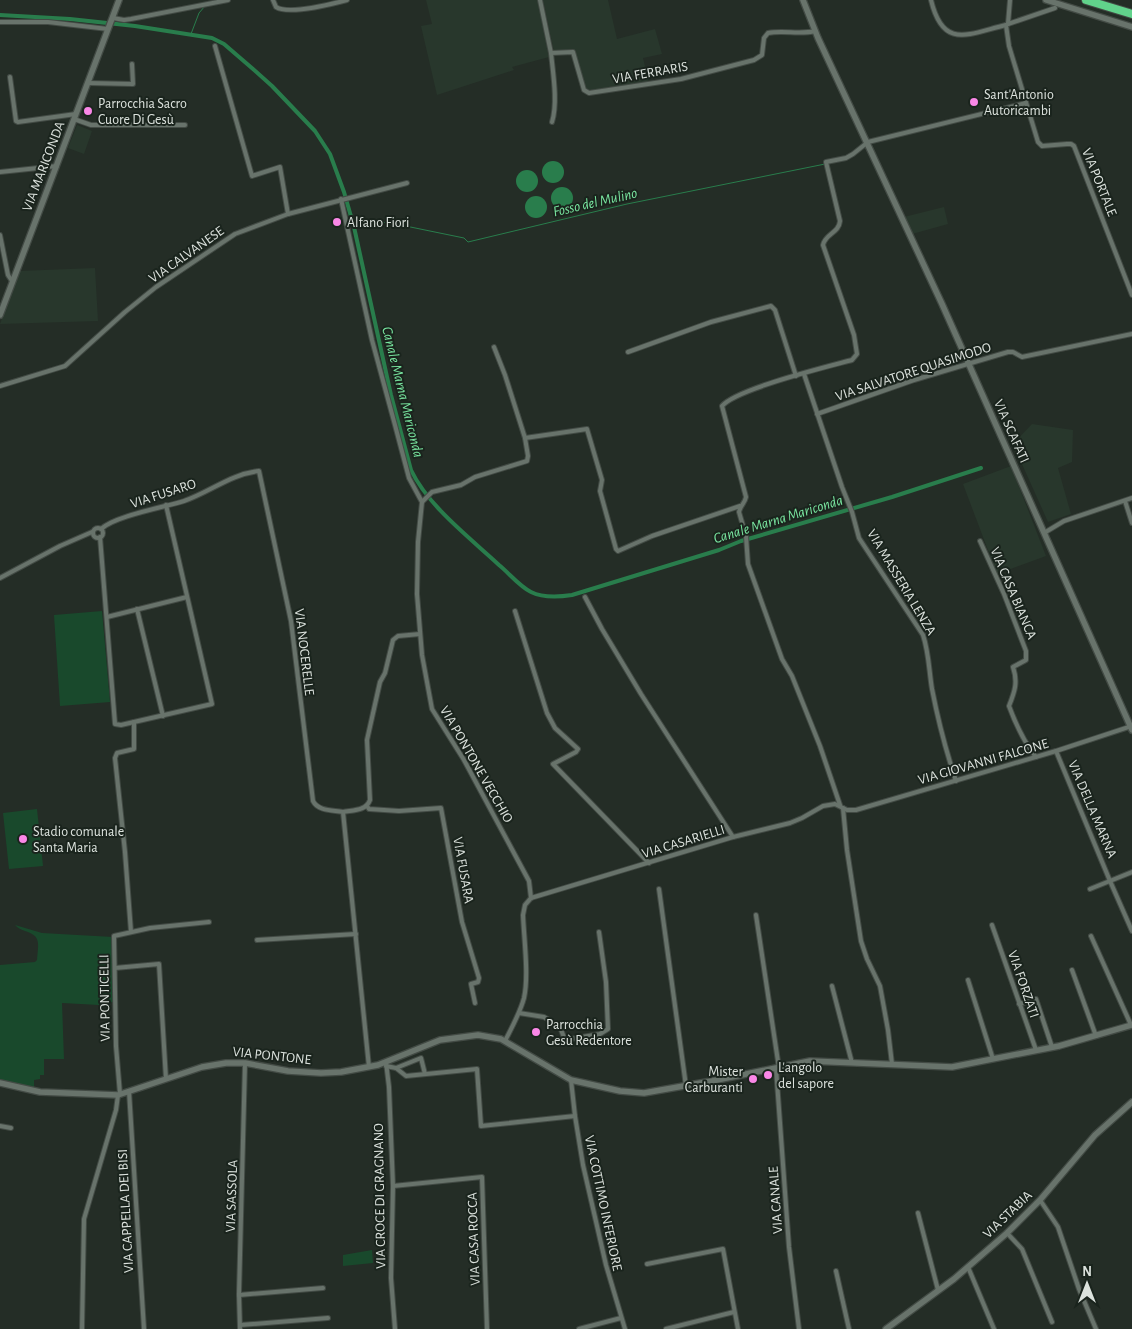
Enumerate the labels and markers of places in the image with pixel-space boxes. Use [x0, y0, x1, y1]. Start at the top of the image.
place label: Sant'Antonio Autoricambi [984, 88, 1054, 118]
marker: Sant'Antonio Autoricambi [968, 96, 980, 108]
place label: Parrocchia Sacro Cuore Di Gesù [98, 97, 187, 127]
marker: Parrocchia Sacro Cuore Di Gesù [82, 105, 94, 117]
marker: Alfano Fiori [331, 216, 343, 228]
place label: Alfano Fiori [347, 216, 410, 230]
place label: Stadio comunale Santa Maria [33, 825, 124, 855]
marker: Stadio comunale Santa Maria [17, 833, 29, 845]
place label: Parrocchia Gesù Redentore [546, 1018, 632, 1048]
marker: Parrocchia Gesù Redentore [530, 1026, 542, 1038]
place label: L'angolo del sapore [778, 1061, 834, 1091]
place label: Mister Carburanti [685, 1065, 743, 1095]
marker: L'angolo del sapore [762, 1069, 774, 1081]
marker: Mister Carburanti [747, 1073, 759, 1085]

